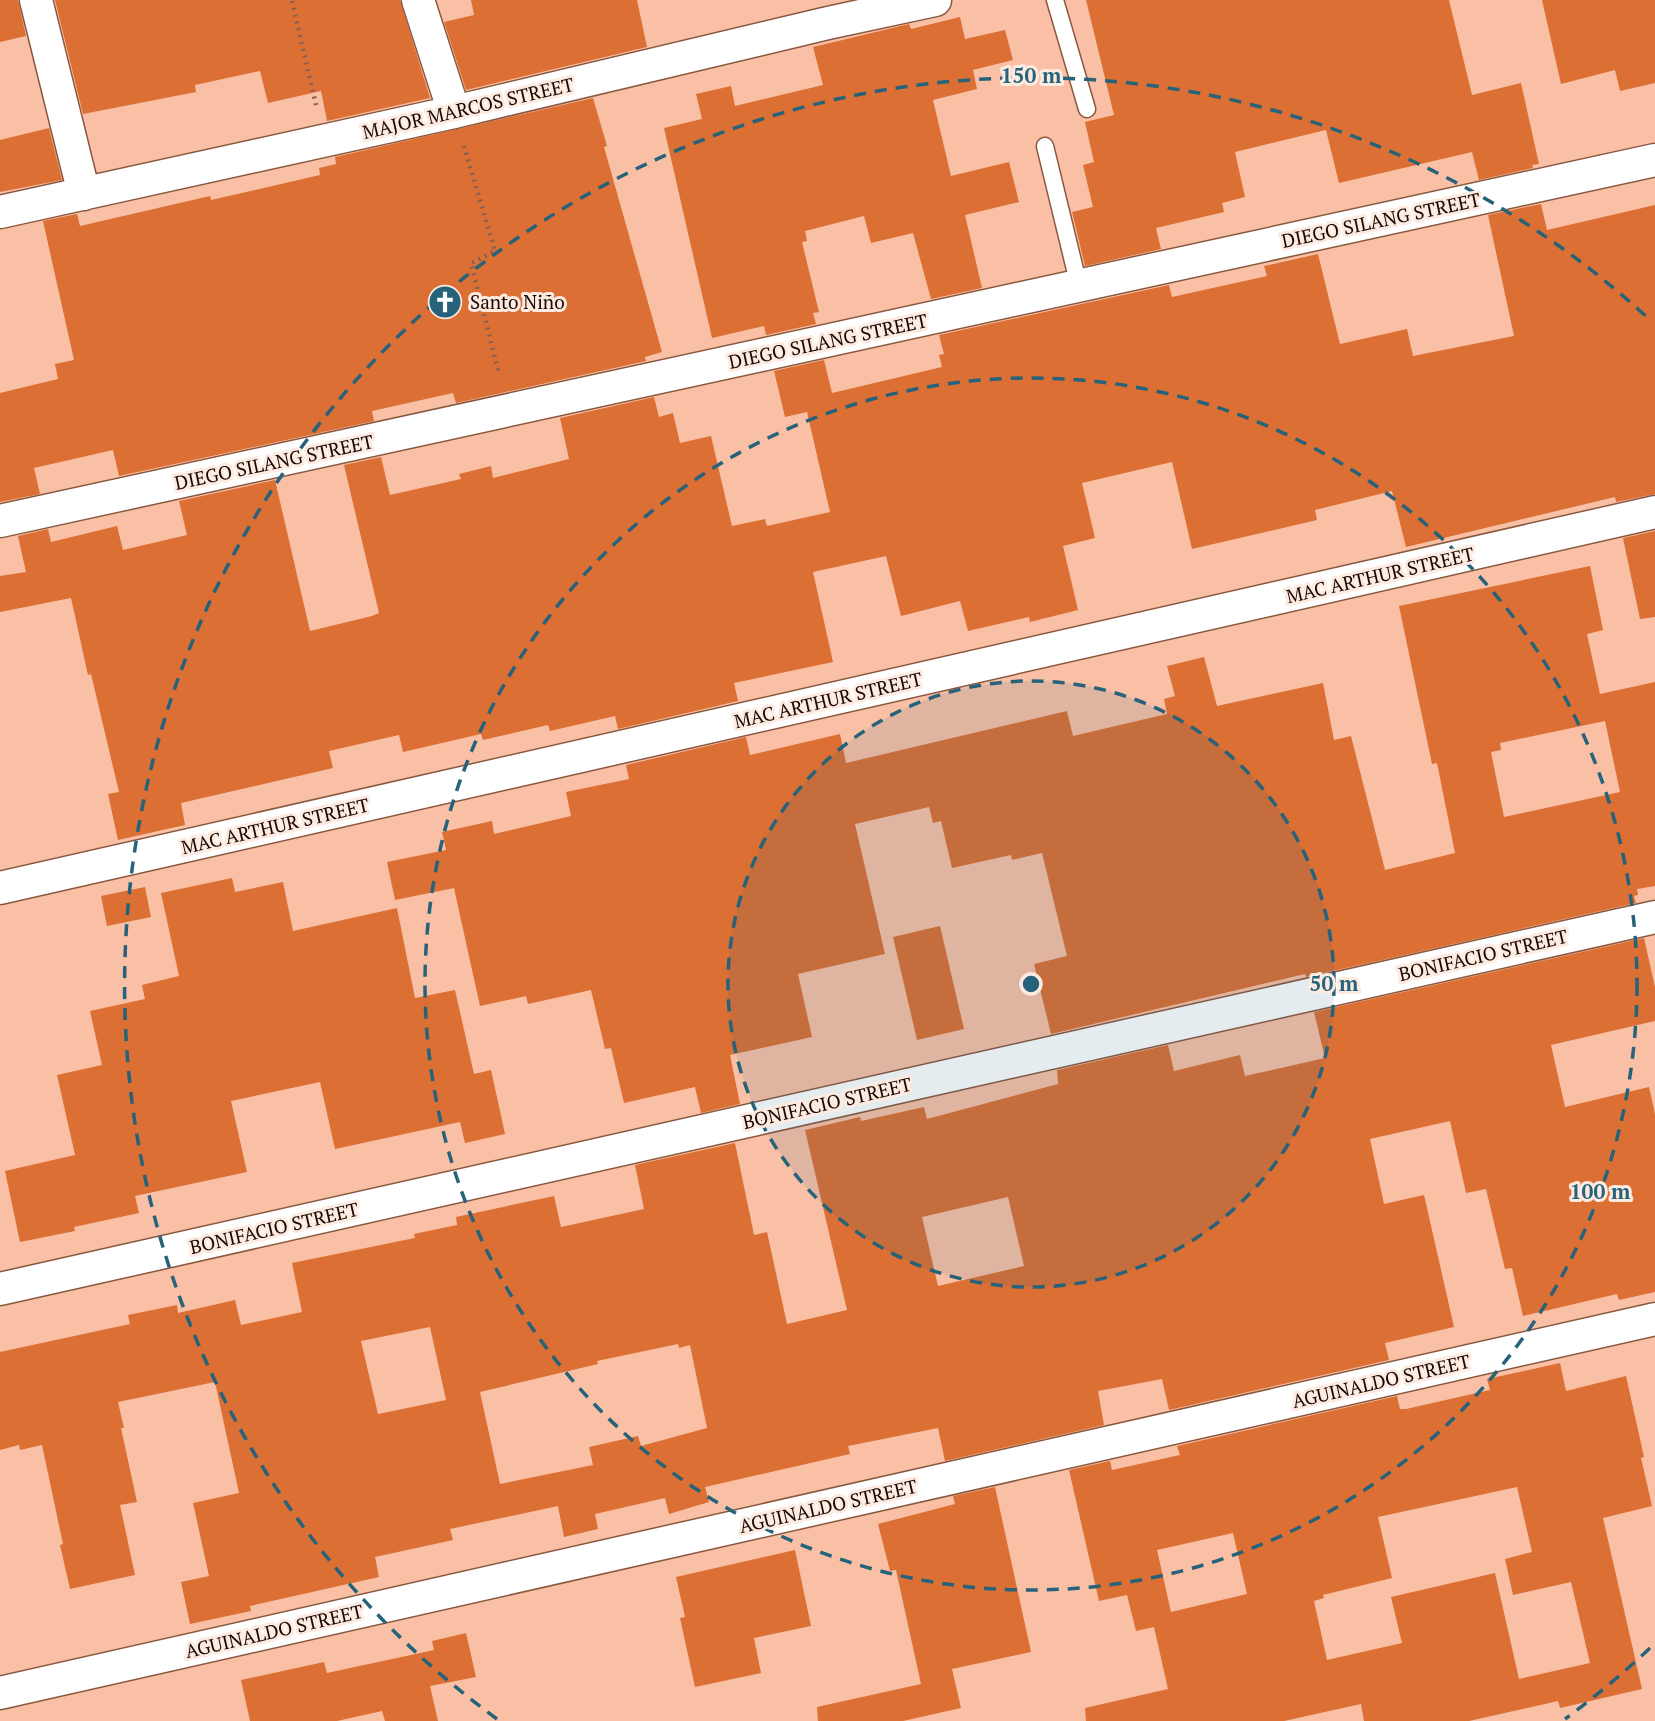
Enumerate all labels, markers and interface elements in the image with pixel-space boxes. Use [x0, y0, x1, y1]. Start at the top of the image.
text: 150 m [1001, 61, 1062, 89]
street label: MAJOR MARCOS STREET [360, 71, 576, 144]
street label: DIEGO SILANG STREET [1279, 186, 1483, 253]
church icon: Santo Niño [426, 283, 464, 321]
place label: Santo Niño [470, 289, 565, 314]
street label: DIEGO SILANG STREET [726, 307, 930, 374]
street label: DIEGO SILANG STREET [172, 428, 376, 495]
street label: MAC ARTHUR STREET [1283, 541, 1477, 608]
street label: MAC ARTHUR STREET [731, 666, 925, 733]
street label: MAC ARTHUR STREET [178, 792, 372, 859]
street label: BONIFACIO STREET [1396, 923, 1570, 986]
text: 50 m [1310, 969, 1359, 997]
centre of rings [1019, 972, 1043, 996]
street label: BONIFACIO STREET [740, 1071, 914, 1134]
text: 100 m [1570, 1177, 1631, 1205]
street label: BONIFACIO STREET [187, 1196, 361, 1259]
street label: AGUINALDO STREET [1289, 1348, 1473, 1413]
street label: AGUINALDO STREET [736, 1473, 920, 1538]
street label: AGUINALDO STREET [182, 1598, 366, 1663]

